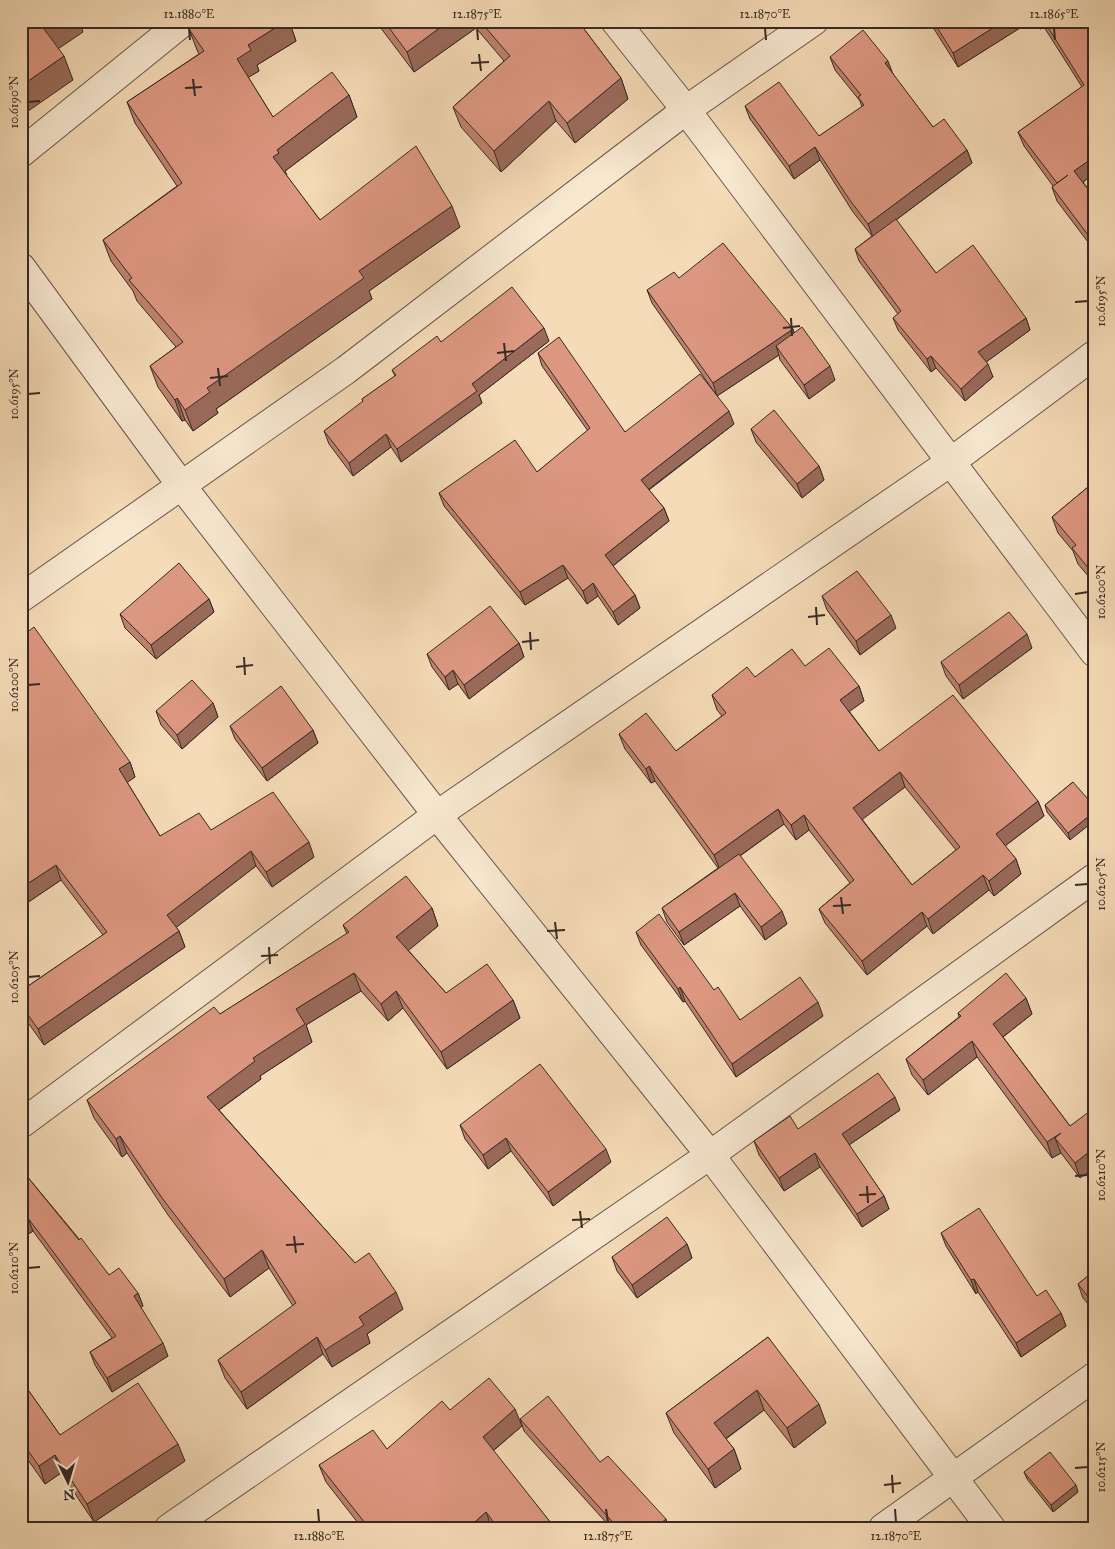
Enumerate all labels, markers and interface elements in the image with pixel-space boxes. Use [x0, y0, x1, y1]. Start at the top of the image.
text: 12.1880°E [164, 7, 215, 21]
text: 12.1875°E [452, 7, 502, 21]
text: 12.1870°E [740, 7, 791, 21]
text: 12.1865°E [1029, 7, 1079, 21]
text: 10.6190°N [7, 76, 21, 128]
text: 10.6195°N [1094, 275, 1108, 327]
text: 10.6195°N [7, 368, 21, 420]
text: 10.6200°N [1094, 565, 1108, 619]
text: 10.6200°N [7, 658, 21, 712]
text: 10.6205°N [1094, 857, 1108, 911]
text: 10.6205°N [7, 950, 21, 1004]
text: 10.6210°N [1094, 1149, 1108, 1201]
text: 10.6210°N [7, 1242, 21, 1294]
text: 10.6215°N [1094, 1442, 1108, 1493]
north arrow [42, 1456, 92, 1506]
text: N [62, 1485, 76, 1503]
text: 12.1880°E [294, 1529, 345, 1543]
text: 12.1875°E [583, 1529, 633, 1543]
text: 12.1870°E [871, 1529, 922, 1543]

